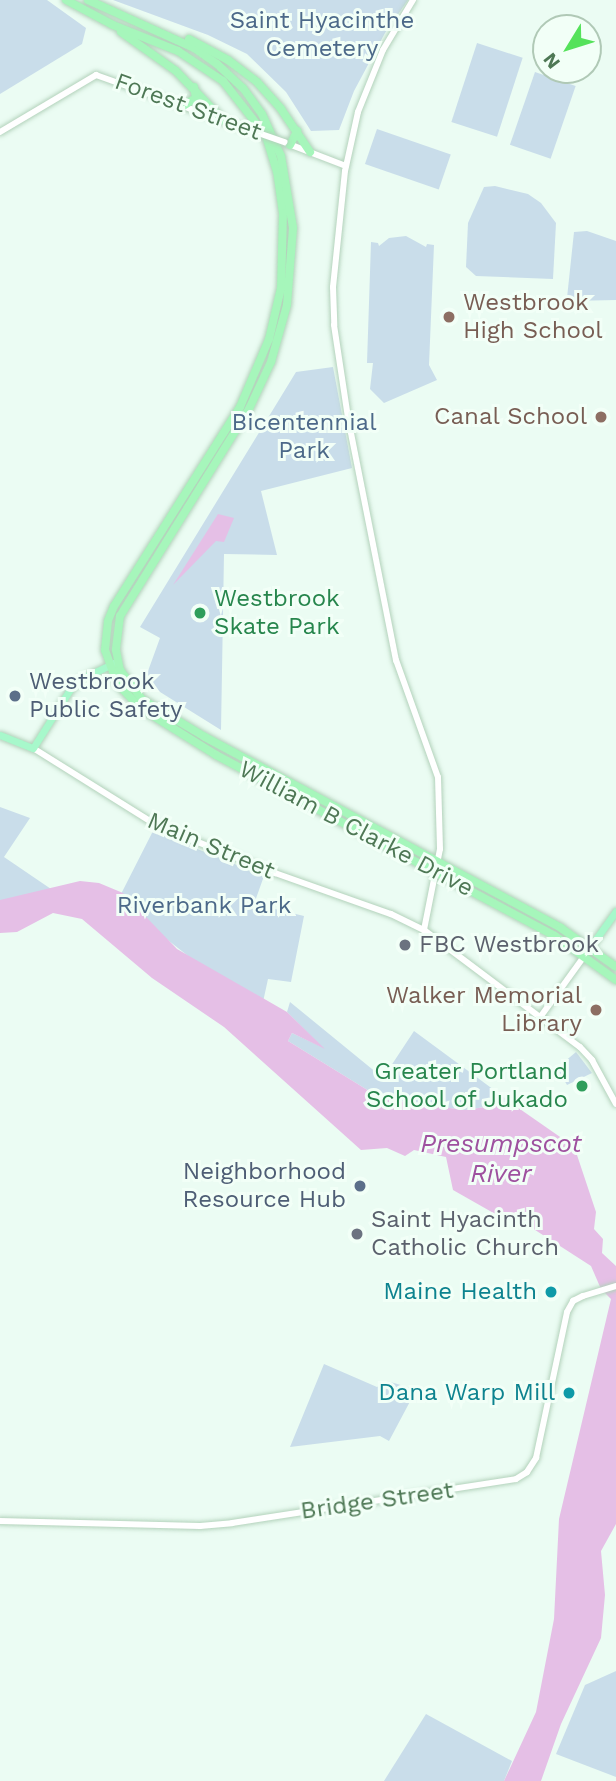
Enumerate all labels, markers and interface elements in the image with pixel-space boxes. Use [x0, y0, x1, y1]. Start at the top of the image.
park label: Saint Hyacinthe Cemetery [230, 7, 414, 63]
north arrow [532, 14, 602, 84]
text: N [538, 48, 565, 74]
street label: Forest Street [111, 67, 265, 147]
place label: Westbrook High School [463, 289, 603, 345]
marker: Westbrook High School [441, 309, 457, 325]
place label: Canal School [433, 403, 587, 431]
park label: Bicentennial Park [232, 409, 376, 465]
marker: Canal School [593, 409, 609, 425]
place label: Westbrook Skate Park [214, 585, 340, 641]
marker: Westbrook Skate Park [192, 605, 208, 621]
place label: Westbrook Public Safety [29, 668, 182, 724]
marker: Westbrook Public Safety [7, 688, 23, 704]
street label: William B Clarke Drive [234, 755, 478, 903]
street label: Main Street [143, 806, 279, 886]
park label: Riverbank Park [116, 892, 292, 920]
place label: FBC Westbrook [419, 931, 600, 959]
marker: FBC Westbrook [397, 937, 413, 953]
place label: Walker Memorial Library [385, 982, 582, 1038]
marker: Walker Memorial Library [588, 1002, 604, 1018]
place label: Greater Portland School of Jukado [364, 1058, 568, 1114]
marker: Greater Portland School of Jukado [574, 1078, 590, 1094]
water label: Presumpscot River [420, 1128, 582, 1190]
place label: Neighborhood Resource Hub [183, 1158, 346, 1214]
marker: Neighborhood Resource Hub [352, 1178, 368, 1194]
place label: Saint Hyacinth Catholic Church [371, 1206, 559, 1262]
marker: Saint Hyacinth Catholic Church [349, 1226, 365, 1242]
place label: Maine Health [383, 1278, 537, 1306]
marker: Maine Health [543, 1284, 559, 1300]
place label: Dana Warp Mill [377, 1379, 555, 1407]
marker: Dana Warp Mill [561, 1385, 577, 1401]
street label: Bridge Street [299, 1476, 455, 1526]

